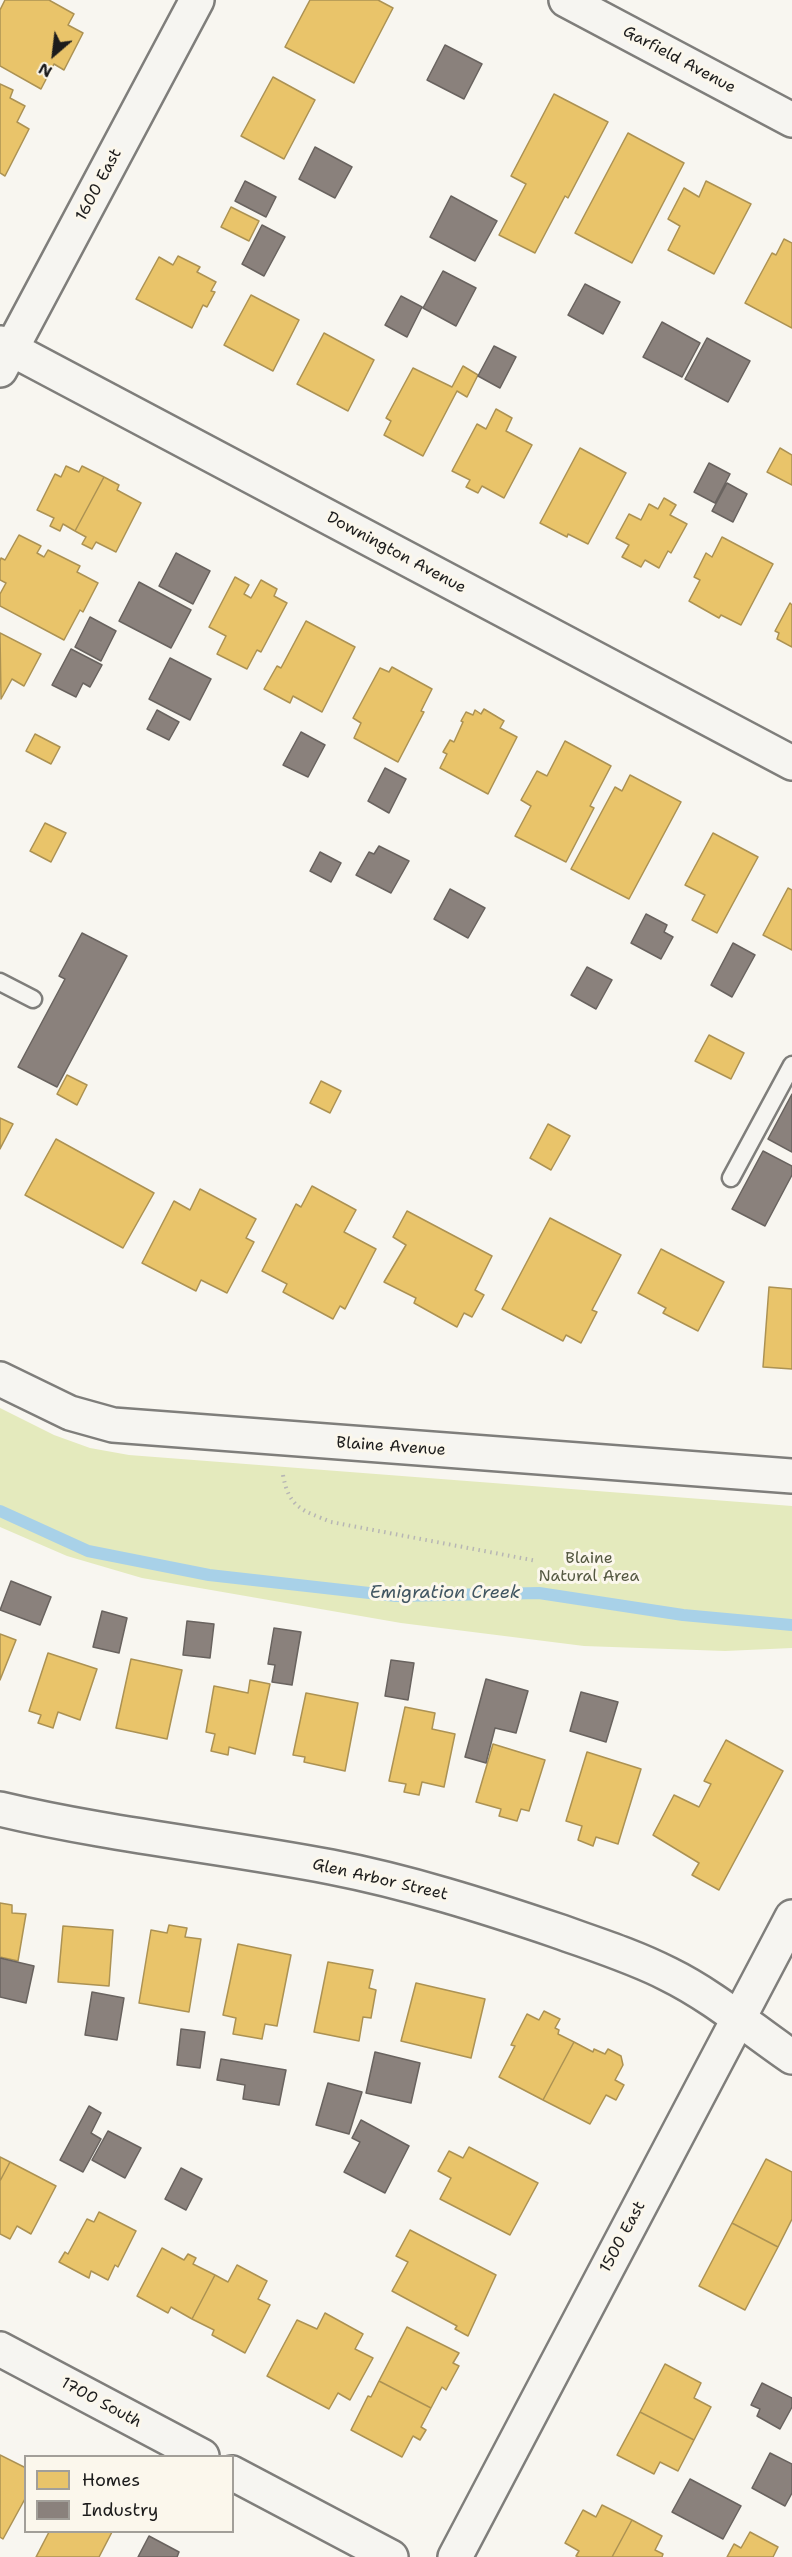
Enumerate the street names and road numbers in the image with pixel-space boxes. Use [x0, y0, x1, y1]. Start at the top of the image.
street label: Garfield Avenue [619, 22, 739, 98]
street label: 1600 East [72, 146, 126, 224]
street label: Downington Avenue [323, 508, 469, 598]
street label: Blaine Avenue [336, 1434, 446, 1460]
street label: Glen Arbor Street [310, 1855, 450, 1905]
street label: 1500 East [596, 2198, 650, 2276]
street label: 1700 South [57, 2374, 145, 2432]

